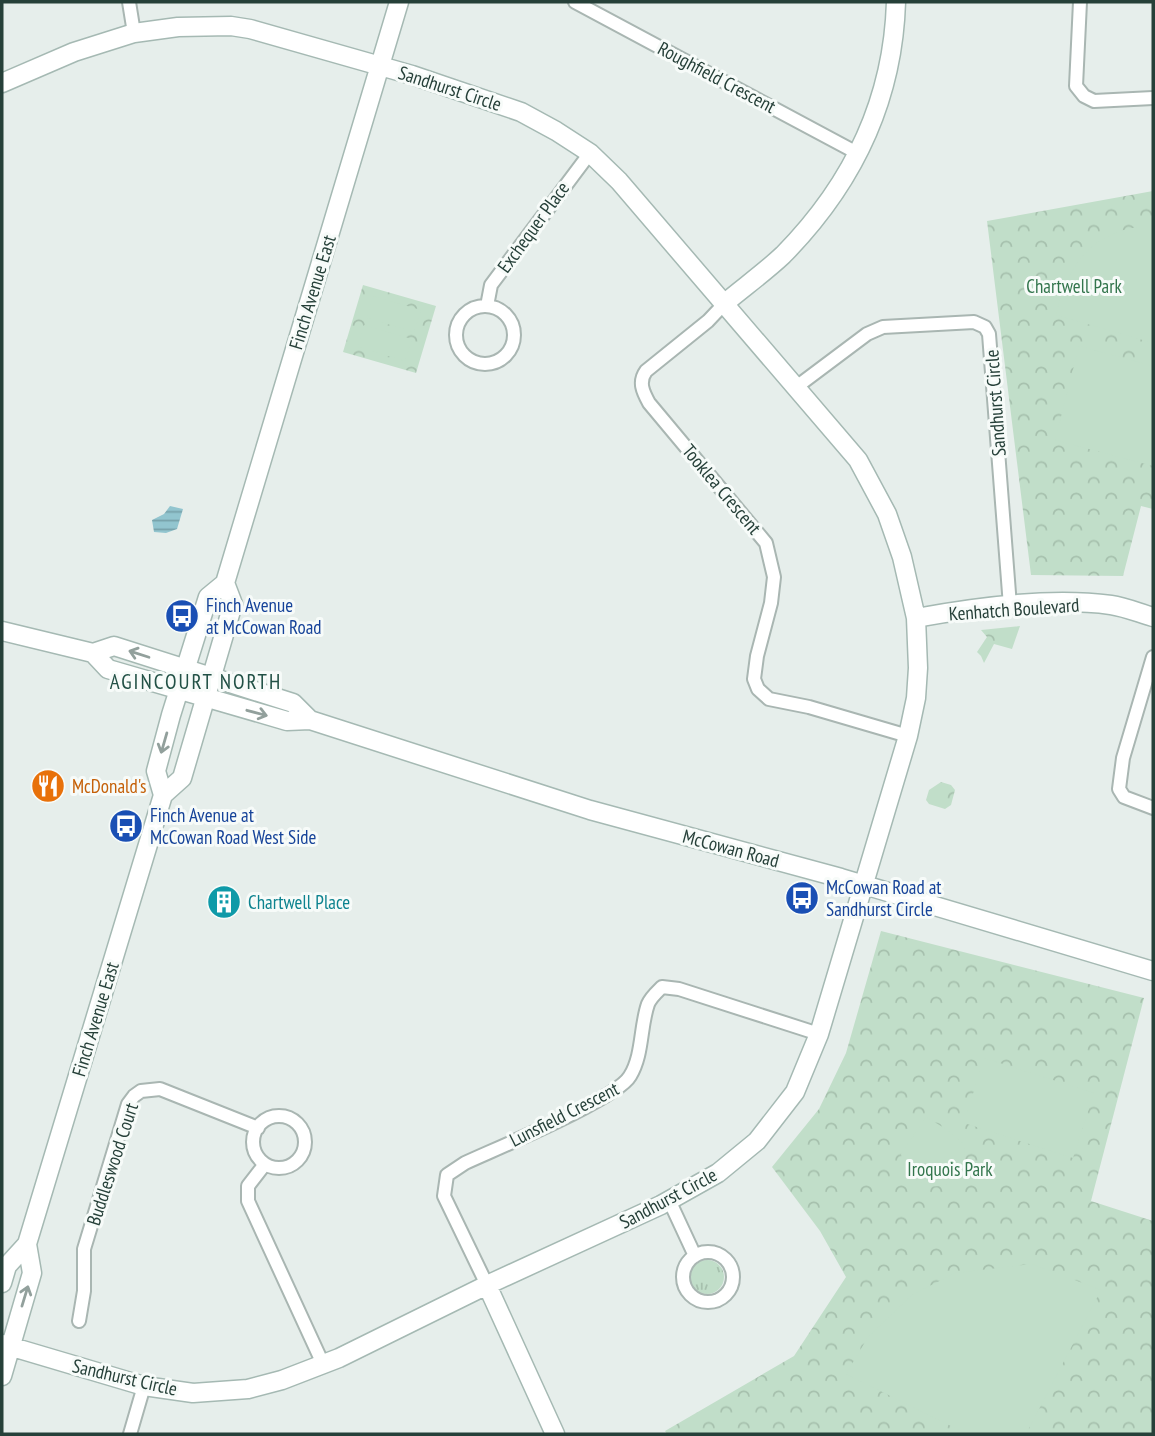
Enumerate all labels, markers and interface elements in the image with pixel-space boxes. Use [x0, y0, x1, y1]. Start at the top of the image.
street label: Roughfield Crescent [654, 36, 781, 118]
street label: Sandhurst Circle [395, 60, 505, 116]
street label: Exchequer Place [492, 177, 574, 277]
street label: Finch Avenue East [283, 231, 341, 352]
park label: Chartwell Park [1026, 274, 1122, 298]
street label: Sandhurst Circle [979, 349, 1011, 457]
street label: Tooklea Crescent [677, 439, 767, 539]
street label: Kenhatch Boulevard [948, 592, 1080, 626]
place label: Finch Avenue at McCowan Road [206, 593, 322, 639]
bus stop icon: Finch Avenue at McCowan Road [163, 597, 201, 635]
one-way arrow [128, 647, 150, 660]
district label: AGINCOURT NORTH [110, 668, 282, 695]
one-way arrow [245, 707, 268, 720]
one-way arrow [156, 731, 169, 753]
restaurant icon: McDonald's [29, 767, 67, 805]
place label: McDonald's [72, 774, 147, 798]
place label: Finch Avenue at McCowan Road West Side [150, 803, 316, 849]
bus stop icon: Finch Avenue at McCowan Road West Side [107, 807, 145, 845]
street label: McCowan Road [680, 824, 782, 872]
place label: McCowan Road at Sandhurst Circle [826, 875, 942, 921]
bus stop icon: McCowan Road at Sandhurst Circle [783, 879, 821, 917]
building icon: Chartwell Place [205, 883, 243, 921]
place label: Chartwell Place [248, 890, 350, 914]
street label: Finch Avenue East [66, 958, 124, 1079]
street label: Lunsfield Crescent [505, 1076, 623, 1152]
street label: Buddleswood Court [81, 1099, 143, 1228]
park label: Iroquois Park [907, 1157, 993, 1181]
street label: Sandhurst Circle [615, 1162, 721, 1234]
one-way arrow [20, 1285, 33, 1307]
street label: Sandhurst Circle [70, 1353, 180, 1401]

